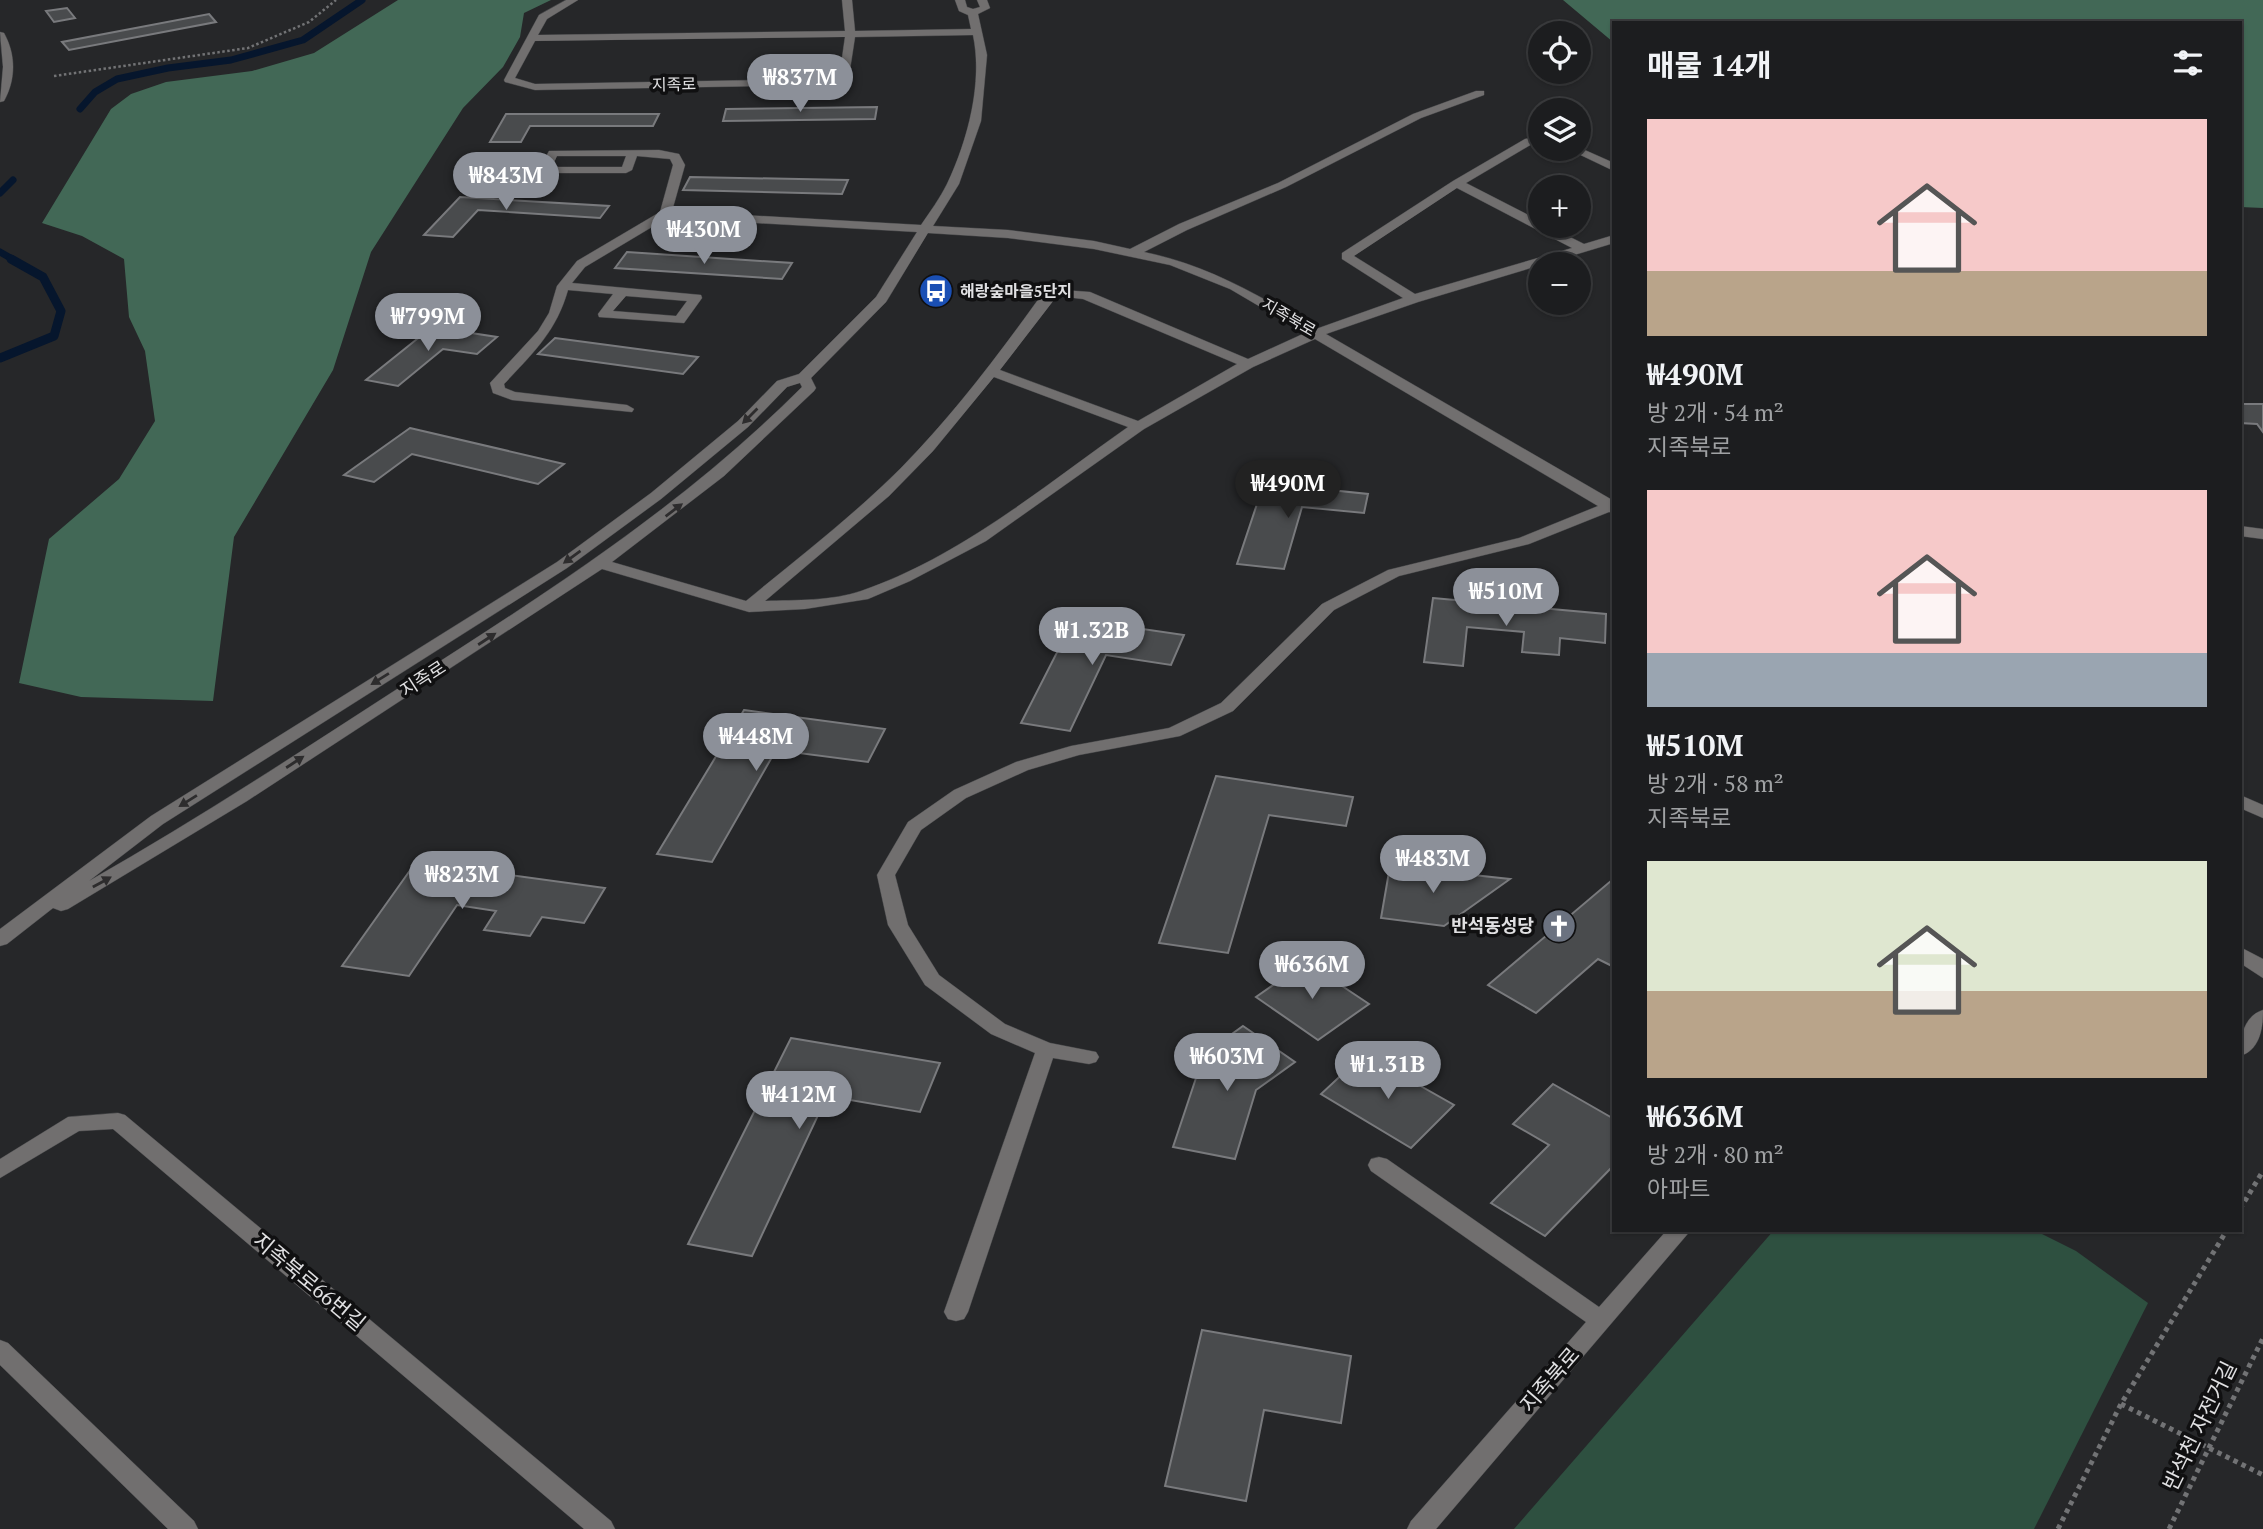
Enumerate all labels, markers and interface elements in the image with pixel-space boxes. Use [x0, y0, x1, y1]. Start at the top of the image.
map controls [1528, 21, 1591, 315]
button: locate [1528, 21, 1591, 84]
icon: filters [2169, 44, 2207, 82]
text: 매물 14개 [1647, 45, 1772, 85]
pin: ₩837M [751, 54, 849, 114]
text: ₩837M [763, 61, 837, 92]
street label: 지족로 [652, 73, 697, 95]
button: layers [1528, 98, 1591, 161]
pin: ₩843M [457, 152, 555, 212]
text: ₩843M [469, 159, 543, 190]
icon: home [1864, 165, 1990, 291]
button: + [1528, 175, 1591, 238]
pin: ₩430M [655, 206, 753, 266]
text: ₩430M [667, 213, 741, 244]
button: − [1528, 252, 1591, 315]
bus stop icon: 해랑숲마을5단지 [917, 272, 955, 310]
place label: 해랑숲마을5단지 [960, 280, 1072, 302]
street label: 지족북로 [1258, 293, 1320, 341]
pin: ₩799M [379, 294, 477, 353]
text: ₩799M [391, 300, 465, 331]
text: ₩490M [1647, 354, 1743, 394]
text: 방 2개 · 54 m² [1647, 397, 1784, 428]
one-way arrow [742, 408, 758, 424]
text: 지족북로 [1647, 431, 1732, 462]
pin: ₩490M [1239, 461, 1337, 520]
text: ₩490M [1251, 467, 1325, 498]
one-way arrow [665, 503, 683, 517]
icon: home [1864, 536, 1990, 662]
one-way arrow [563, 550, 581, 564]
pin: ₩510M [1457, 568, 1555, 628]
text: ₩510M [1469, 575, 1543, 606]
pin: ₩1.32B [1035, 608, 1149, 667]
text: ₩1.32B [1055, 614, 1129, 645]
one-way arrow [477, 632, 496, 645]
street label: 지족로 [395, 655, 450, 702]
one-way arrow [370, 673, 390, 686]
pin: ₩448M [707, 714, 805, 773]
text: ₩448M [719, 720, 793, 751]
text: ₩510M [1647, 725, 1743, 765]
one-way arrow [286, 755, 305, 768]
text: 방 2개 · 58 m² [1647, 768, 1784, 799]
one-way arrow [178, 794, 197, 807]
text: 지족북로 [1647, 802, 1732, 833]
pin: ₩483M [1384, 836, 1482, 895]
text: ₩483M [1396, 842, 1470, 873]
pin: ₩823M [413, 852, 511, 911]
text: ₩823M [425, 858, 499, 889]
one-way arrow [93, 876, 112, 888]
church icon: 반석동성당 [1540, 907, 1578, 945]
icon: home [1864, 907, 1990, 1033]
place label: 반석동성당 [1451, 913, 1534, 937]
pin: ₩636M [1263, 942, 1361, 1001]
text: ₩636M [1275, 948, 1349, 979]
pin: ₩603M [1178, 1034, 1276, 1093]
text: ₩603M [1190, 1040, 1264, 1071]
pin: ₩1.31B [1331, 1042, 1445, 1101]
text: ₩1.31B [1351, 1048, 1425, 1079]
pin: ₩412M [750, 1072, 848, 1131]
text: ₩412M [762, 1078, 836, 1109]
text: ₩636M [1647, 1096, 1743, 1136]
text: 방 2개 · 80 m² [1647, 1139, 1784, 1170]
text: 아파트 [1647, 1173, 1710, 1204]
street label: 지족북로66번길 [248, 1226, 372, 1336]
street label: 지족북로 [1513, 1341, 1585, 1418]
street label: 반석천 자전거길 [2156, 1356, 2242, 1495]

